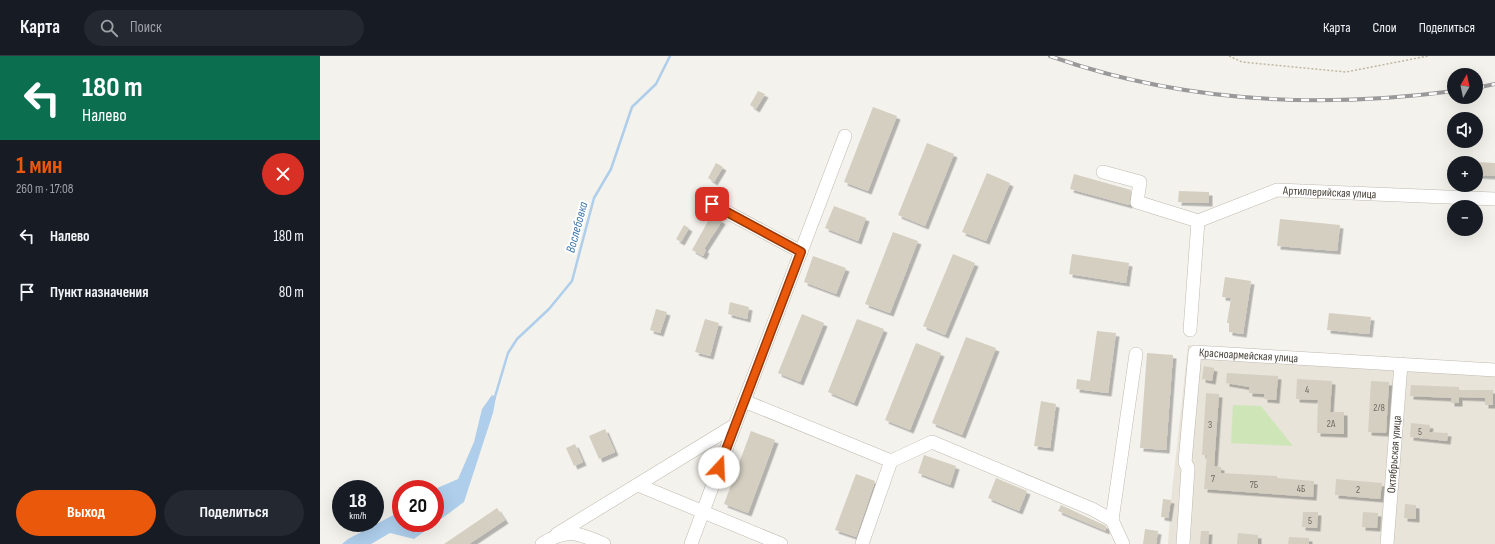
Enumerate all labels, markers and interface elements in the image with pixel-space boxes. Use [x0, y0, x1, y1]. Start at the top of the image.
search box [84, 10, 364, 46]
text: Карта [20, 16, 60, 39]
icon: search [98, 17, 120, 39]
text: Поиск [130, 18, 162, 37]
text: Карта [1323, 19, 1351, 36]
text: Слои [1373, 19, 1397, 36]
text: Поделиться [1419, 19, 1475, 36]
north arrow [1447, 68, 1483, 104]
map controls [1447, 68, 1483, 236]
text: 180 m [82, 71, 142, 104]
icon: left [16, 72, 68, 124]
text: Налево [82, 105, 127, 126]
button: sound [1447, 112, 1483, 148]
text: 1 мин [16, 151, 63, 180]
button: close [262, 153, 304, 195]
button: + [1447, 156, 1483, 192]
text: 260 m · 17:08 [16, 181, 74, 197]
street label: Артиллерийская улица [1282, 183, 1377, 202]
pin [695, 187, 729, 221]
icon: arrive [701, 193, 723, 215]
water label: Вослебовка [563, 199, 592, 254]
button: − [1447, 200, 1483, 236]
icon: left [16, 225, 38, 247]
text: Налево [50, 227, 90, 246]
text: 180 m [273, 227, 304, 246]
icon: arrive [16, 281, 38, 303]
text: Пункт назначения [50, 283, 148, 302]
text: 80 m [279, 283, 304, 302]
street label: Красноармейская улица [1199, 345, 1299, 366]
house number: 4 [1305, 384, 1309, 396]
house number: 2/8 [1373, 402, 1385, 414]
street label: Октябрьская улица [1384, 415, 1405, 494]
house number: 2А [1327, 418, 1336, 430]
house number: 3 [1208, 419, 1212, 431]
house number: 5 [1418, 426, 1422, 438]
position arrow [698, 447, 740, 489]
house number: 7 [1211, 473, 1215, 485]
house number: 7Б [1250, 479, 1259, 491]
speed limit sign: 20 [392, 480, 444, 532]
house number: 4Б [1297, 483, 1306, 495]
house number: 2 [1356, 484, 1360, 496]
text: 18 [349, 489, 367, 513]
button: Выход [16, 490, 156, 536]
button: Поделиться [164, 490, 304, 536]
text: km/h [349, 510, 367, 522]
house number: 5 [1308, 515, 1312, 527]

